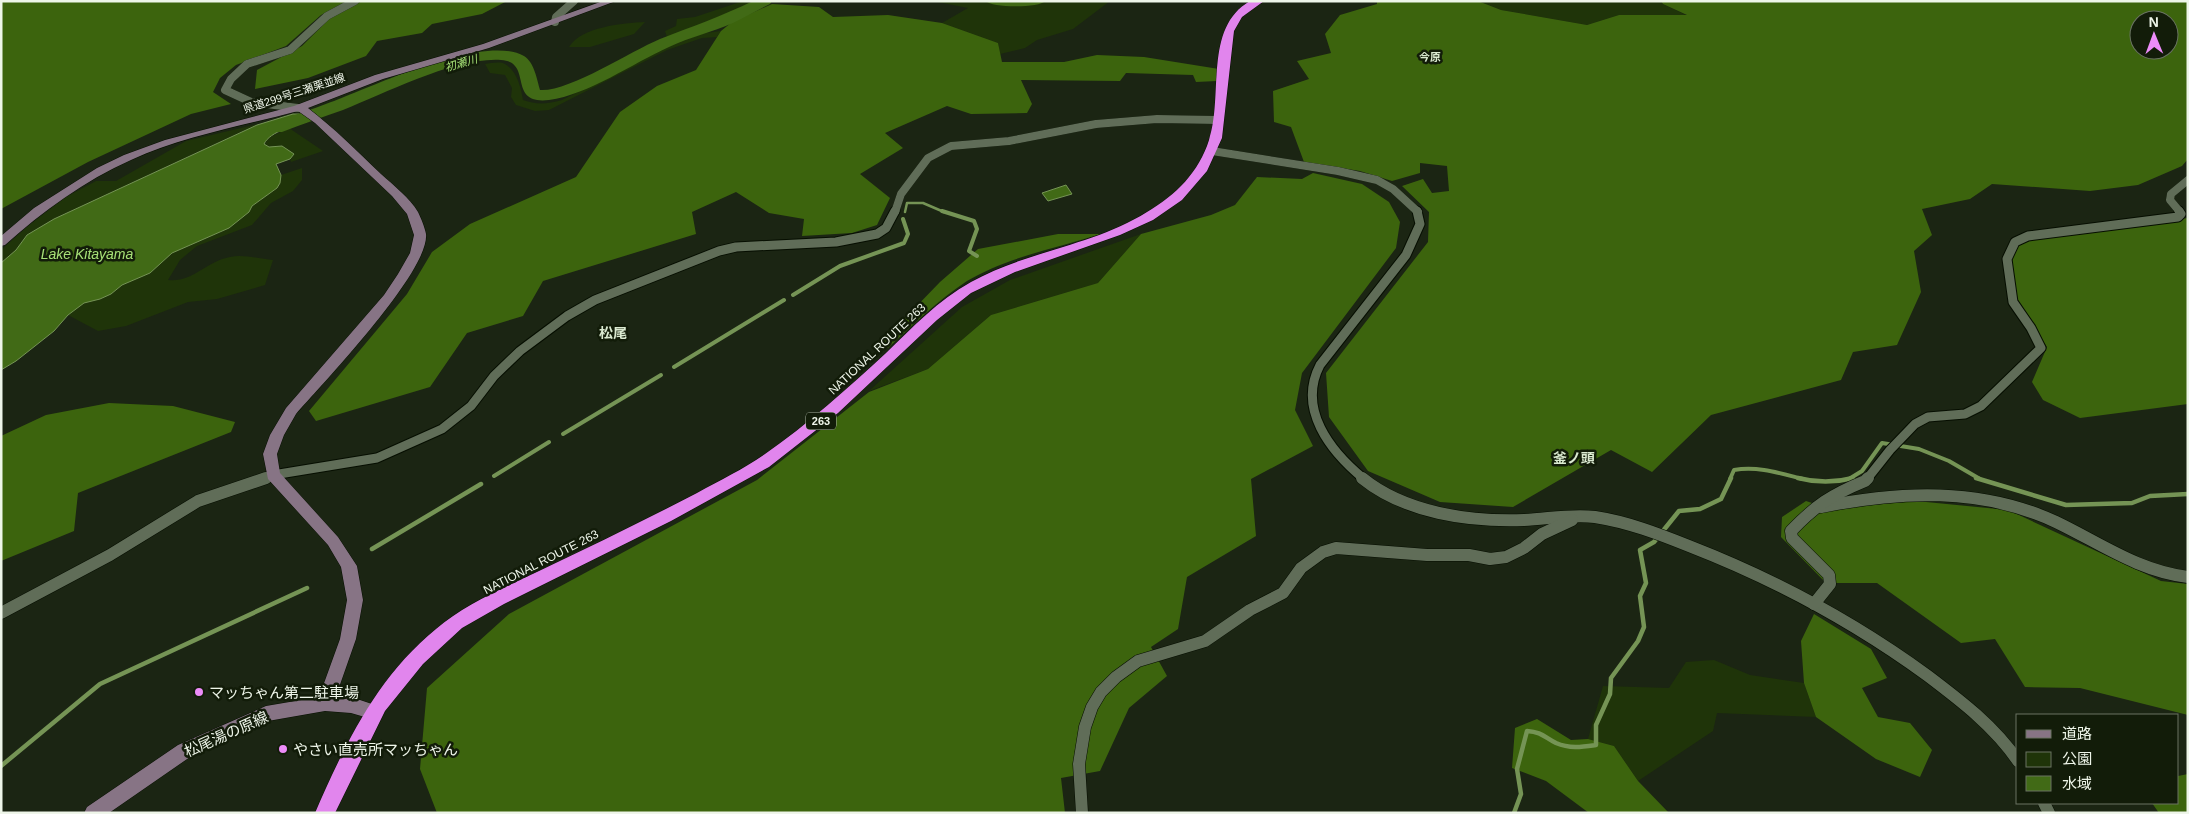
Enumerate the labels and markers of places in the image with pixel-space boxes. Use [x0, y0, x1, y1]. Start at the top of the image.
place label: マッちゃん第二駐車場 [209, 684, 359, 701]
marker: マッちゃん第二駐車場 [193, 686, 205, 698]
place label: やさい直売所マッちゃん [293, 741, 458, 758]
marker: やさい直売所マッちゃん [277, 743, 289, 755]

